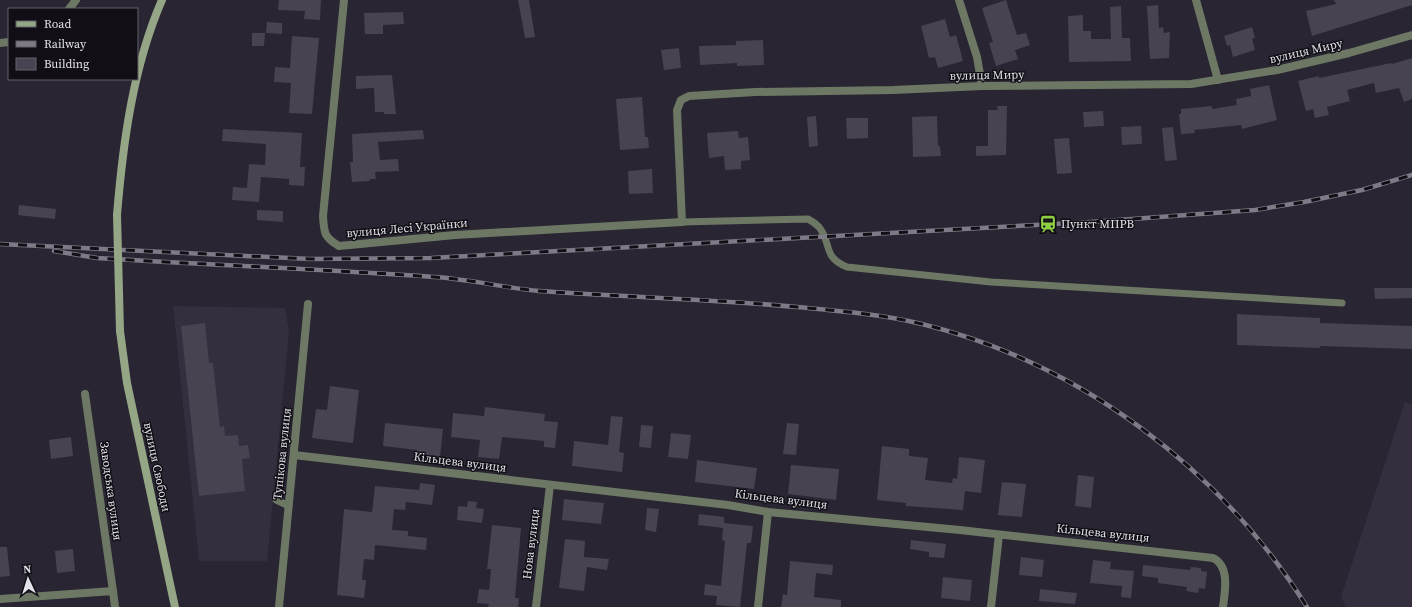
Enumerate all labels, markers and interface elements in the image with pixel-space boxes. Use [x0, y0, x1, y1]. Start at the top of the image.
legend [8, 8, 138, 80]
text: Road [44, 16, 71, 32]
street label: вулиця Миру [1268, 35, 1345, 67]
text: Railway [44, 36, 87, 52]
text: Building [44, 56, 89, 72]
street label: вулиця Миру [950, 66, 1025, 84]
station icon: Пункт МПРВ [1038, 214, 1058, 234]
street label: вулиця Лесі Українки [346, 215, 469, 241]
place label: Пункт МПРВ [1061, 216, 1134, 232]
street label: Тупікова вулиця [269, 407, 295, 501]
street label: вулиця Свободи [140, 421, 174, 513]
street label: Заводська вулиця [96, 441, 126, 541]
street label: Кільцева вулиця [413, 448, 507, 476]
street label: Кільцева вулиця [734, 485, 828, 513]
street label: Нова вулиця [519, 508, 543, 580]
street label: Кільцева вулиця [1056, 520, 1150, 546]
north arrow [8, 559, 48, 599]
text: N [23, 562, 32, 577]

